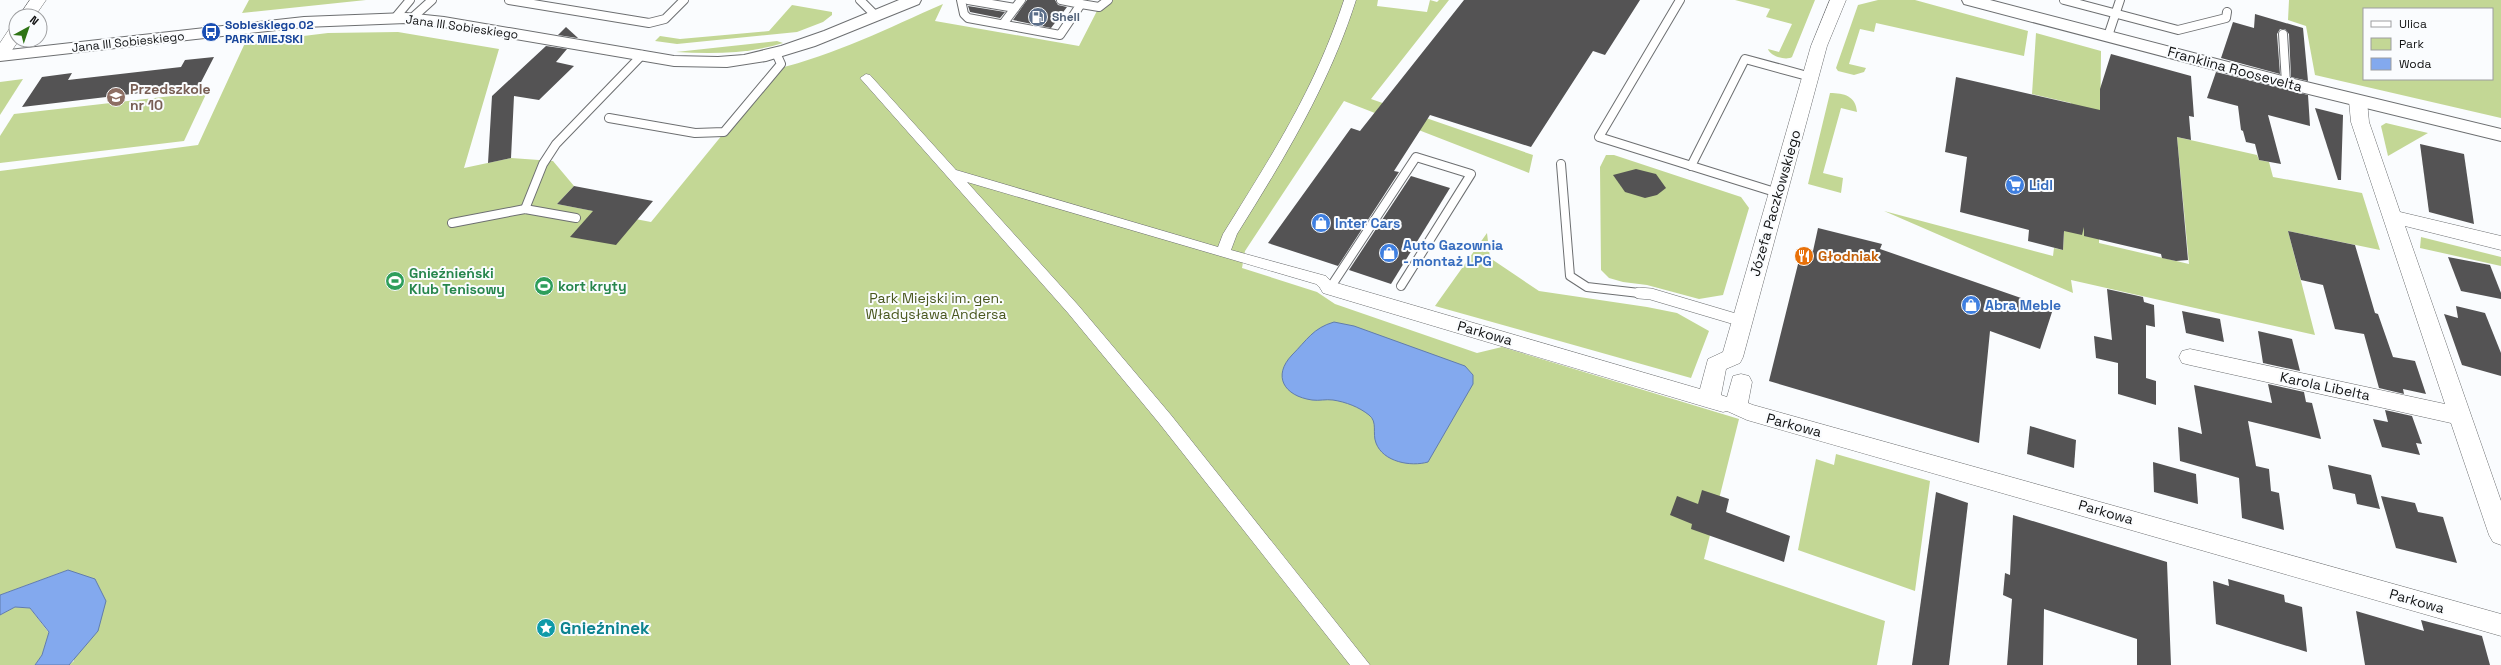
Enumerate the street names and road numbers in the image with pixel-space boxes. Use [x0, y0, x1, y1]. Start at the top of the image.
street label: Jana III Sobieskiego [405, 11, 519, 43]
street label: Jana III Sobieskiego [71, 28, 185, 56]
street label: Franklina Roosevelta [2166, 42, 2304, 96]
street label: Józefa Paczkowskiego [1745, 128, 1805, 278]
street label: Parkowa [1455, 317, 1515, 349]
street label: Karola Libelta [2278, 368, 2372, 404]
street label: Parkowa [1764, 409, 1824, 441]
street label: Parkowa [2076, 496, 2136, 528]
street label: Parkowa [2387, 585, 2447, 617]

